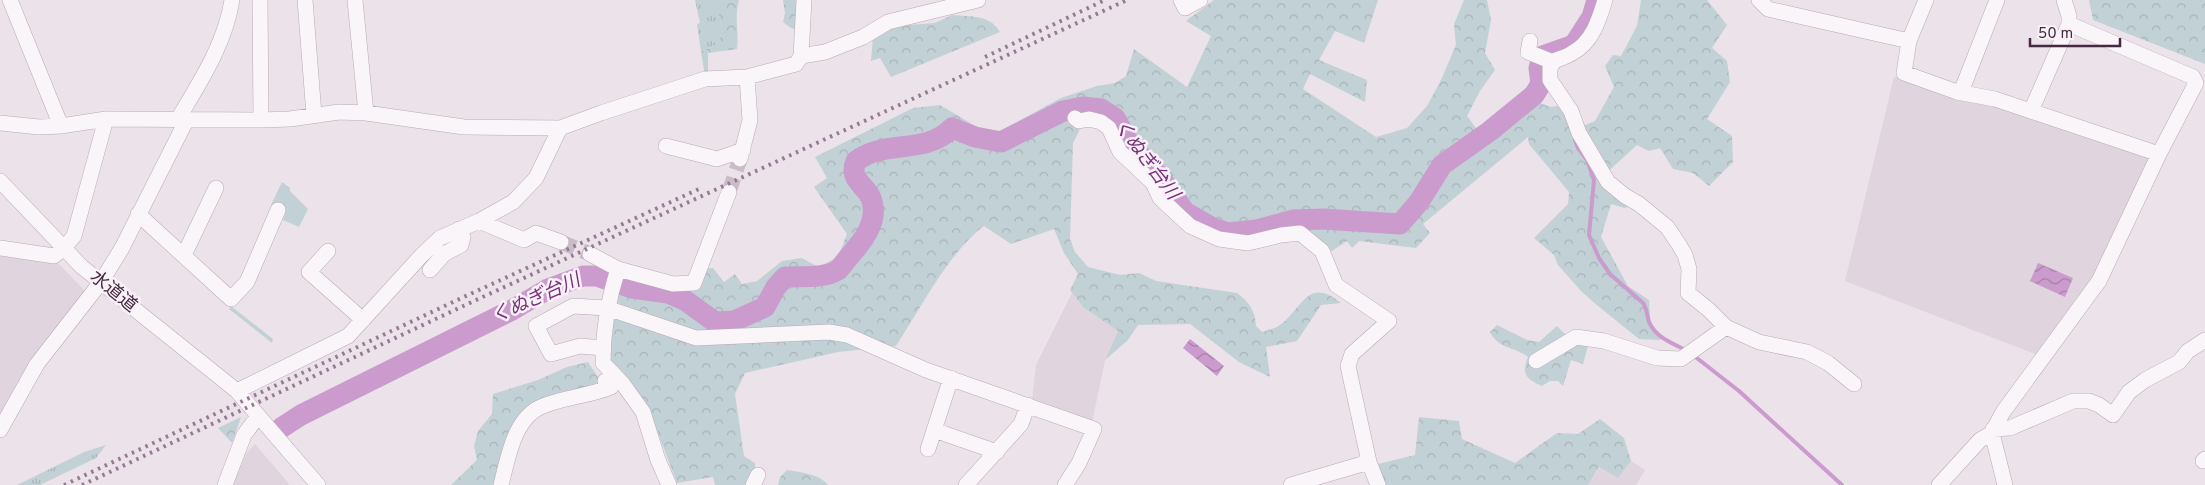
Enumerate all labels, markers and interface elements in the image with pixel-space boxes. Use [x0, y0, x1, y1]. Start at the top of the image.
scale bar [2030, 15, 2120, 47]
text: 50 m [2038, 25, 2073, 44]
water label: くぬぎ台川 [1108, 115, 1185, 207]
street label: 水道道 [85, 266, 141, 318]
water label: くぬぎ台川 [488, 268, 586, 329]

